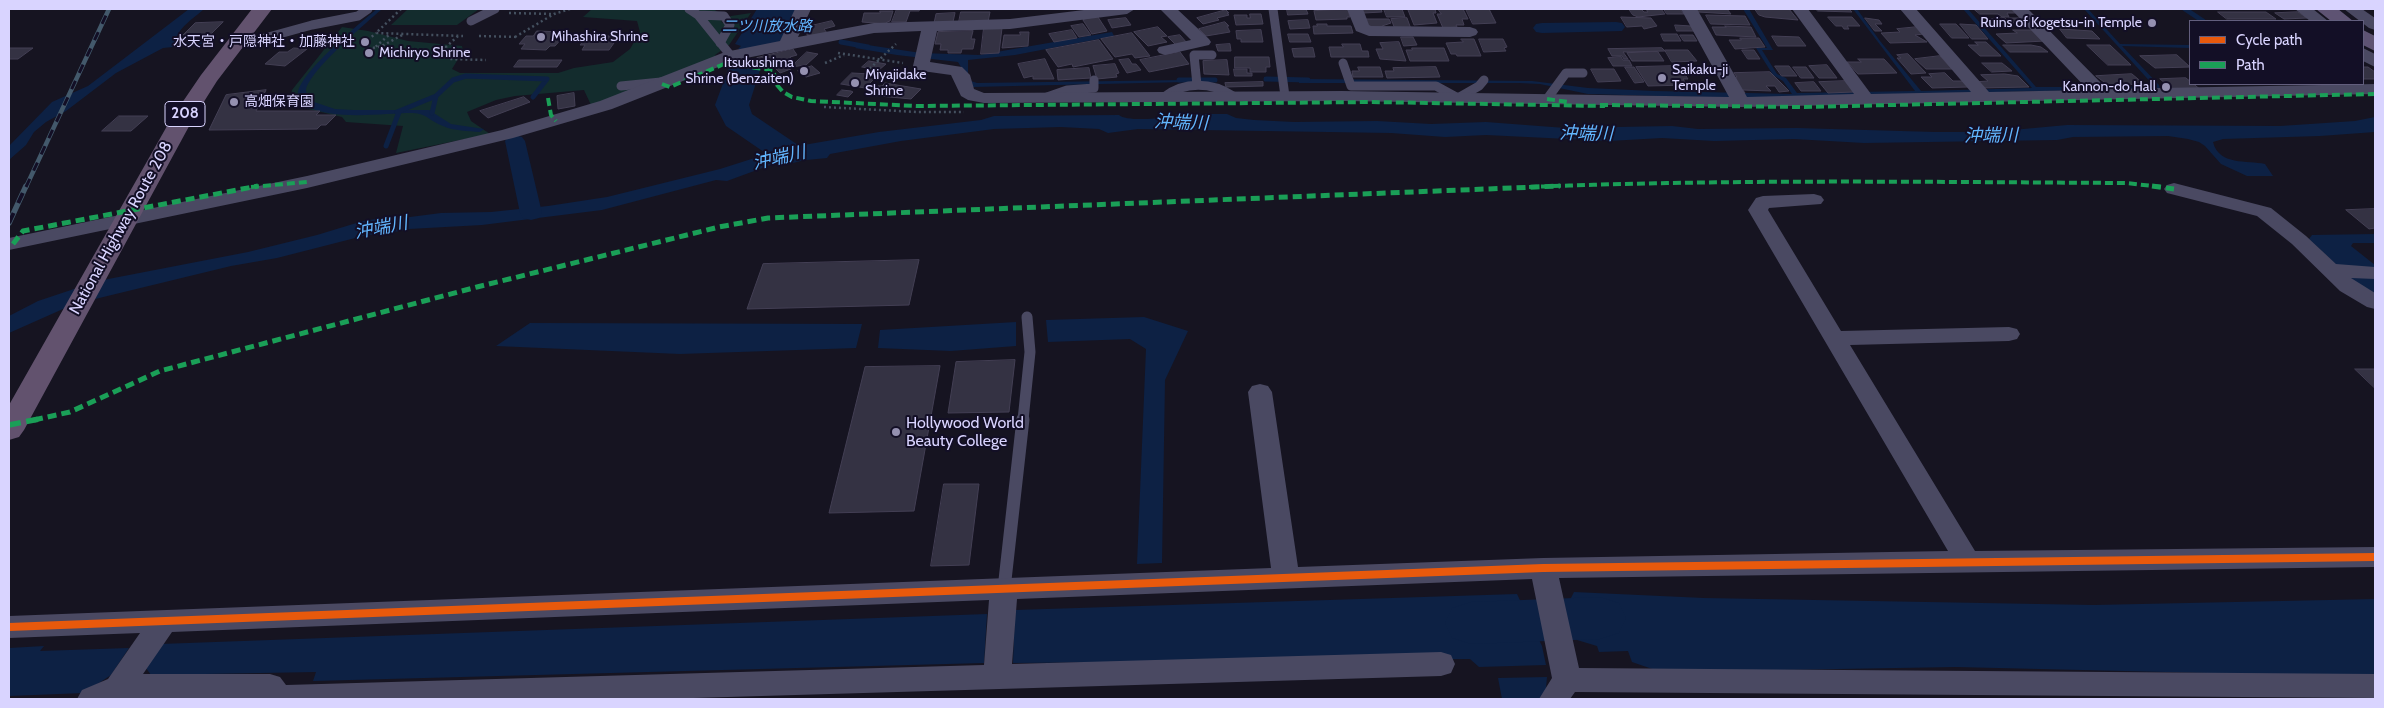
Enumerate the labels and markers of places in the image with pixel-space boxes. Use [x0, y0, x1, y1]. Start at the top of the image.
place label: Ruins of Kogetsu-in Temple [1980, 15, 2142, 31]
marker: Ruins of Kogetsu-in Temple [2146, 17, 2158, 29]
place label: Mihashira Shrine [551, 29, 648, 45]
marker: Mihashira Shrine [535, 31, 547, 43]
place label: 水天宮・戸隠神社・加藤神社 [173, 34, 355, 50]
marker: 水天宮・戸隠神社・加藤神社 [359, 36, 371, 48]
place label: Michiryo Shrine [379, 45, 470, 61]
marker: Michiryo Shrine [363, 47, 375, 59]
place label: Itsukushima Shrine (Benzaiten) [685, 55, 794, 88]
place label: Saikaku-ji Temple [1672, 62, 1728, 94]
marker: Itsukushima Shrine (Benzaiten) [798, 65, 810, 77]
place label: Miyajidake Shrine [865, 67, 926, 100]
marker: Saikaku-ji Temple [1656, 72, 1668, 84]
marker: Miyajidake Shrine [849, 77, 861, 89]
place label: Kannon-do Hall [2063, 79, 2156, 95]
marker: Kannon-do Hall [2160, 81, 2172, 93]
place label: 高畑保育園 [244, 94, 314, 110]
marker: 高畑保育園 [228, 96, 240, 108]
place label: Hollywood World Beauty College [906, 413, 1024, 451]
marker: Hollywood World Beauty College [890, 426, 902, 438]

